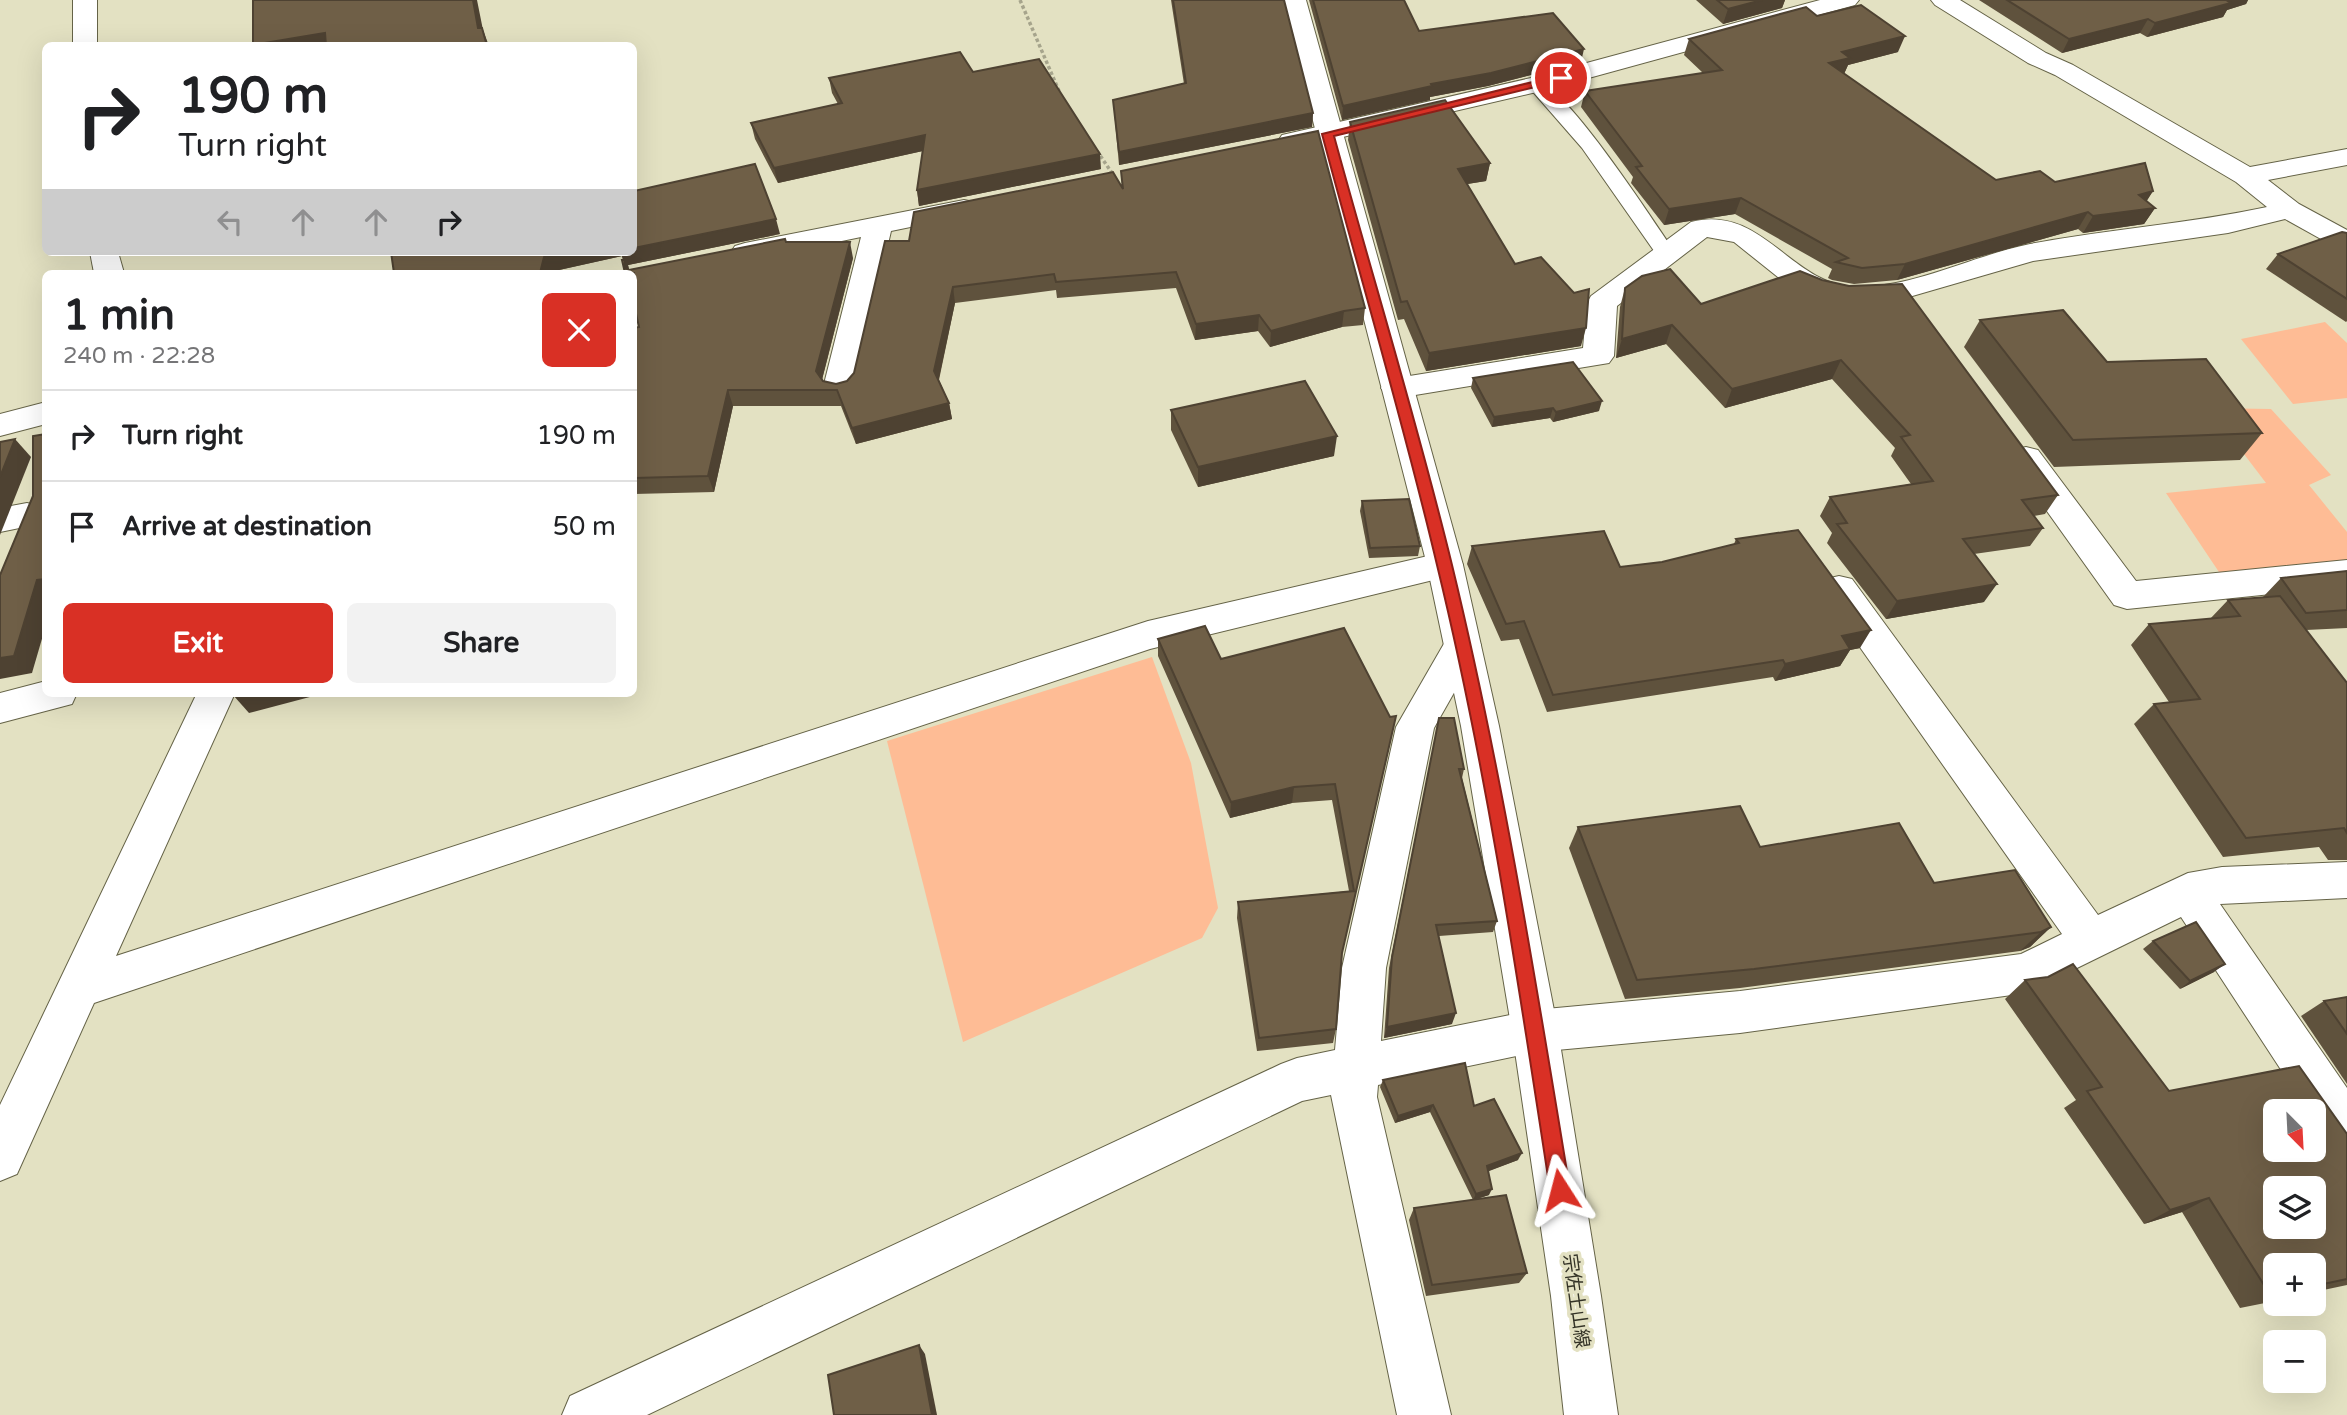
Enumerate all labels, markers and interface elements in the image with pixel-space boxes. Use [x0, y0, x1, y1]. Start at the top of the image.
pin [1531, 48, 1591, 108]
icon: arrive [1542, 59, 1580, 97]
text: 190 m [178, 67, 328, 126]
icon: right [63, 70, 154, 161]
text: Turn right [178, 127, 327, 165]
icon: left [211, 203, 249, 241]
icon: ahead [284, 203, 322, 241]
icon: ahead [357, 203, 395, 241]
icon: right [430, 203, 468, 241]
text: 1 min [63, 290, 175, 341]
button: close [542, 293, 616, 367]
text: 240 m · 22:28 [63, 342, 215, 370]
icon: right [63, 417, 101, 455]
text: Turn right [122, 420, 243, 451]
text: 190 m [536, 420, 616, 451]
icon: arrive [63, 508, 101, 546]
text: Arrive at destination [122, 511, 372, 542]
text: 50 m [553, 511, 616, 542]
button: Exit [63, 603, 333, 683]
button: Share [347, 603, 616, 683]
north arrow [2263, 1099, 2326, 1162]
map controls [2263, 1099, 2326, 1393]
position arrow [1523, 1153, 1597, 1227]
button: layers [2263, 1176, 2326, 1239]
street label: 宗佐土山線 [1558, 1252, 1594, 1350]
button: + [2263, 1253, 2326, 1316]
button: − [2263, 1330, 2326, 1393]

